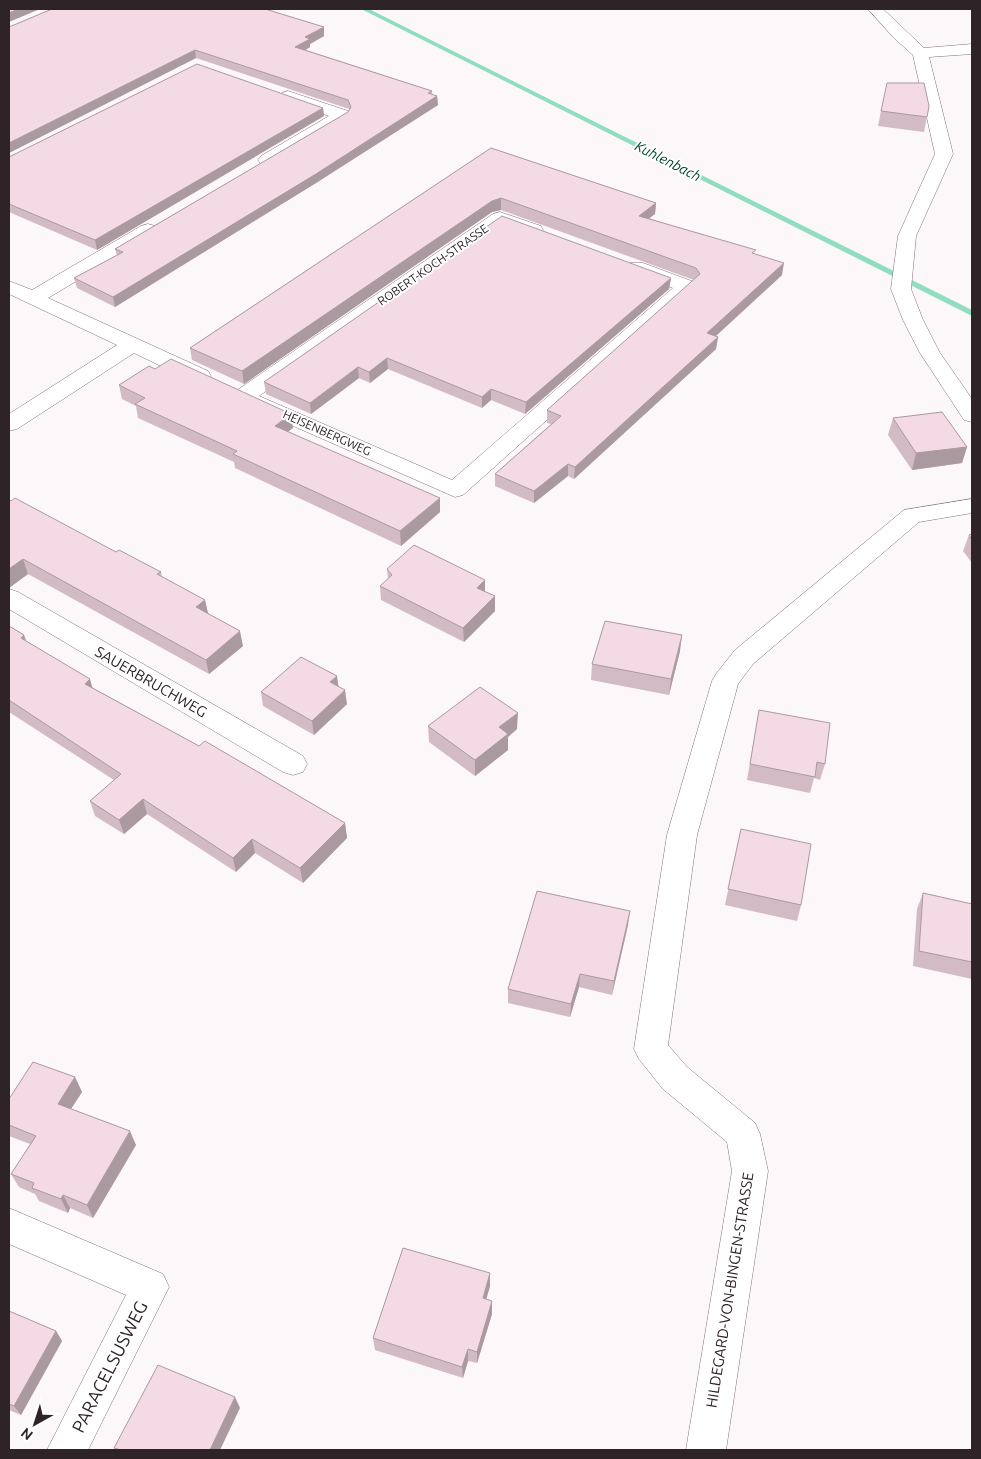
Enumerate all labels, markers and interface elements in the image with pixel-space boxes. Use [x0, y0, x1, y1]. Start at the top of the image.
water label: Kuhlenbach [632, 138, 704, 184]
street label: ROBERT-KOCH-STRASSE [375, 221, 491, 308]
street label: HEISENBERGWEG [281, 407, 373, 458]
street label: SAUERBRUCHWEG [92, 643, 210, 721]
street label: HILDEGARD-VON-BINGEN-STRASSE [702, 1171, 757, 1409]
street label: PARACELSUSWEG [67, 1297, 151, 1436]
north arrow [10, 1399, 60, 1449]
text: N [18, 1425, 36, 1444]

